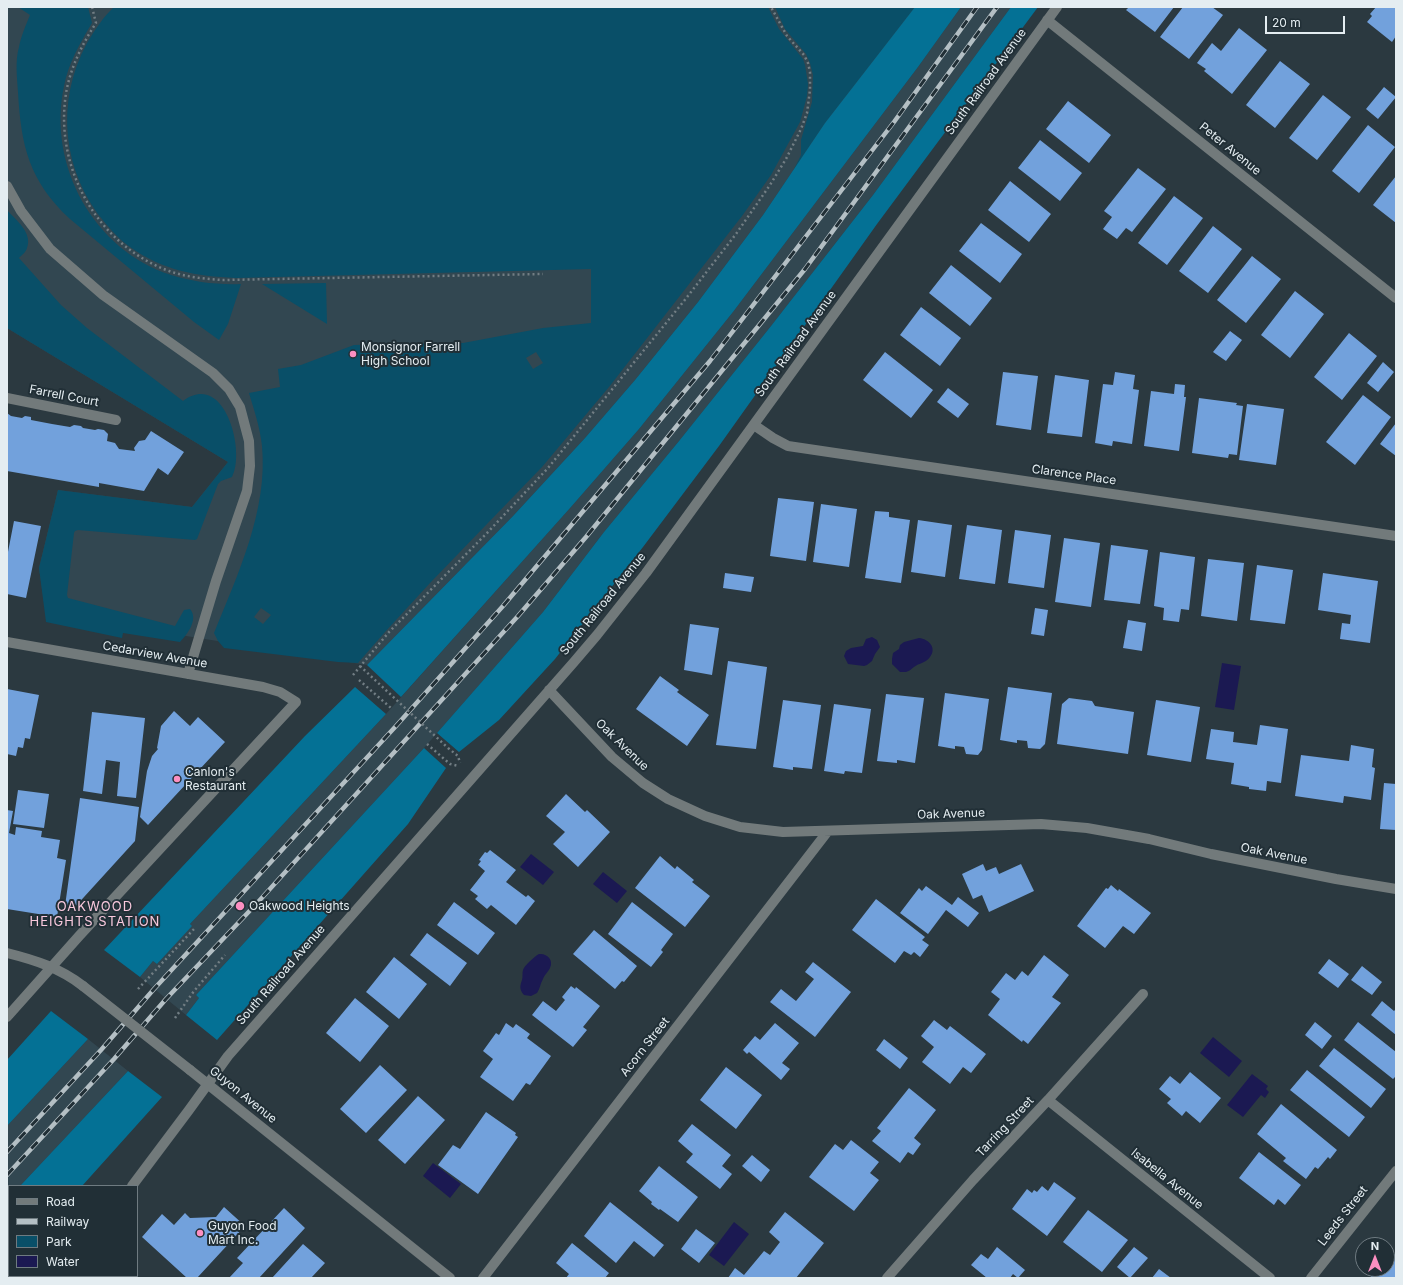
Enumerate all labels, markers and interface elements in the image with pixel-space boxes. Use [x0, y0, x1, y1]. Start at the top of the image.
scale bar [1267, 8, 1347, 34]
text: 20 m [1272, 15, 1301, 30]
street label: South Railroad Avenue [943, 26, 1029, 138]
street label: Peter Avenue [1196, 120, 1264, 178]
street label: South Railroad Avenue [753, 288, 839, 400]
place label: Monsignor Farrell High School [361, 340, 460, 368]
marker: Monsignor Farrell High School [348, 349, 358, 359]
street label: Farrell Court [28, 382, 100, 410]
street label: Clarence Place [1031, 462, 1117, 488]
street label: South Railroad Avenue [557, 550, 649, 658]
street label: Cedarview Avenue [101, 639, 209, 671]
street label: Oak Avenue [593, 716, 651, 774]
place label: Canlon's Restaurant [185, 765, 246, 793]
marker: Canlon's Restaurant [172, 774, 182, 784]
street label: Oak Avenue [917, 806, 985, 822]
street label: Oak Avenue [1239, 840, 1309, 868]
district label: OAKWOOD HEIGHTS STATION [30, 899, 160, 930]
place label: Oakwood Heights [249, 899, 350, 913]
marker: Oakwood Heights [234, 900, 246, 912]
street label: South Railroad Avenue [234, 922, 328, 1028]
street label: Acorn Street [617, 1014, 673, 1080]
street label: Guyon Avenue [206, 1063, 280, 1127]
street label: Tarring Street [973, 1094, 1037, 1160]
street label: Isabella Avenue [1128, 1145, 1206, 1213]
street label: Leeds Street [1315, 1183, 1371, 1249]
legend [8, 1185, 138, 1277]
text: Road [46, 1194, 75, 1209]
text: Railway [46, 1214, 89, 1229]
place label: Guyon Food Mart Inc. [208, 1219, 277, 1247]
marker: Guyon Food Mart Inc. [195, 1228, 205, 1238]
text: Park [46, 1234, 72, 1249]
north arrow [1355, 1237, 1395, 1277]
text: N [1371, 1239, 1379, 1253]
text: Water [46, 1254, 79, 1269]

